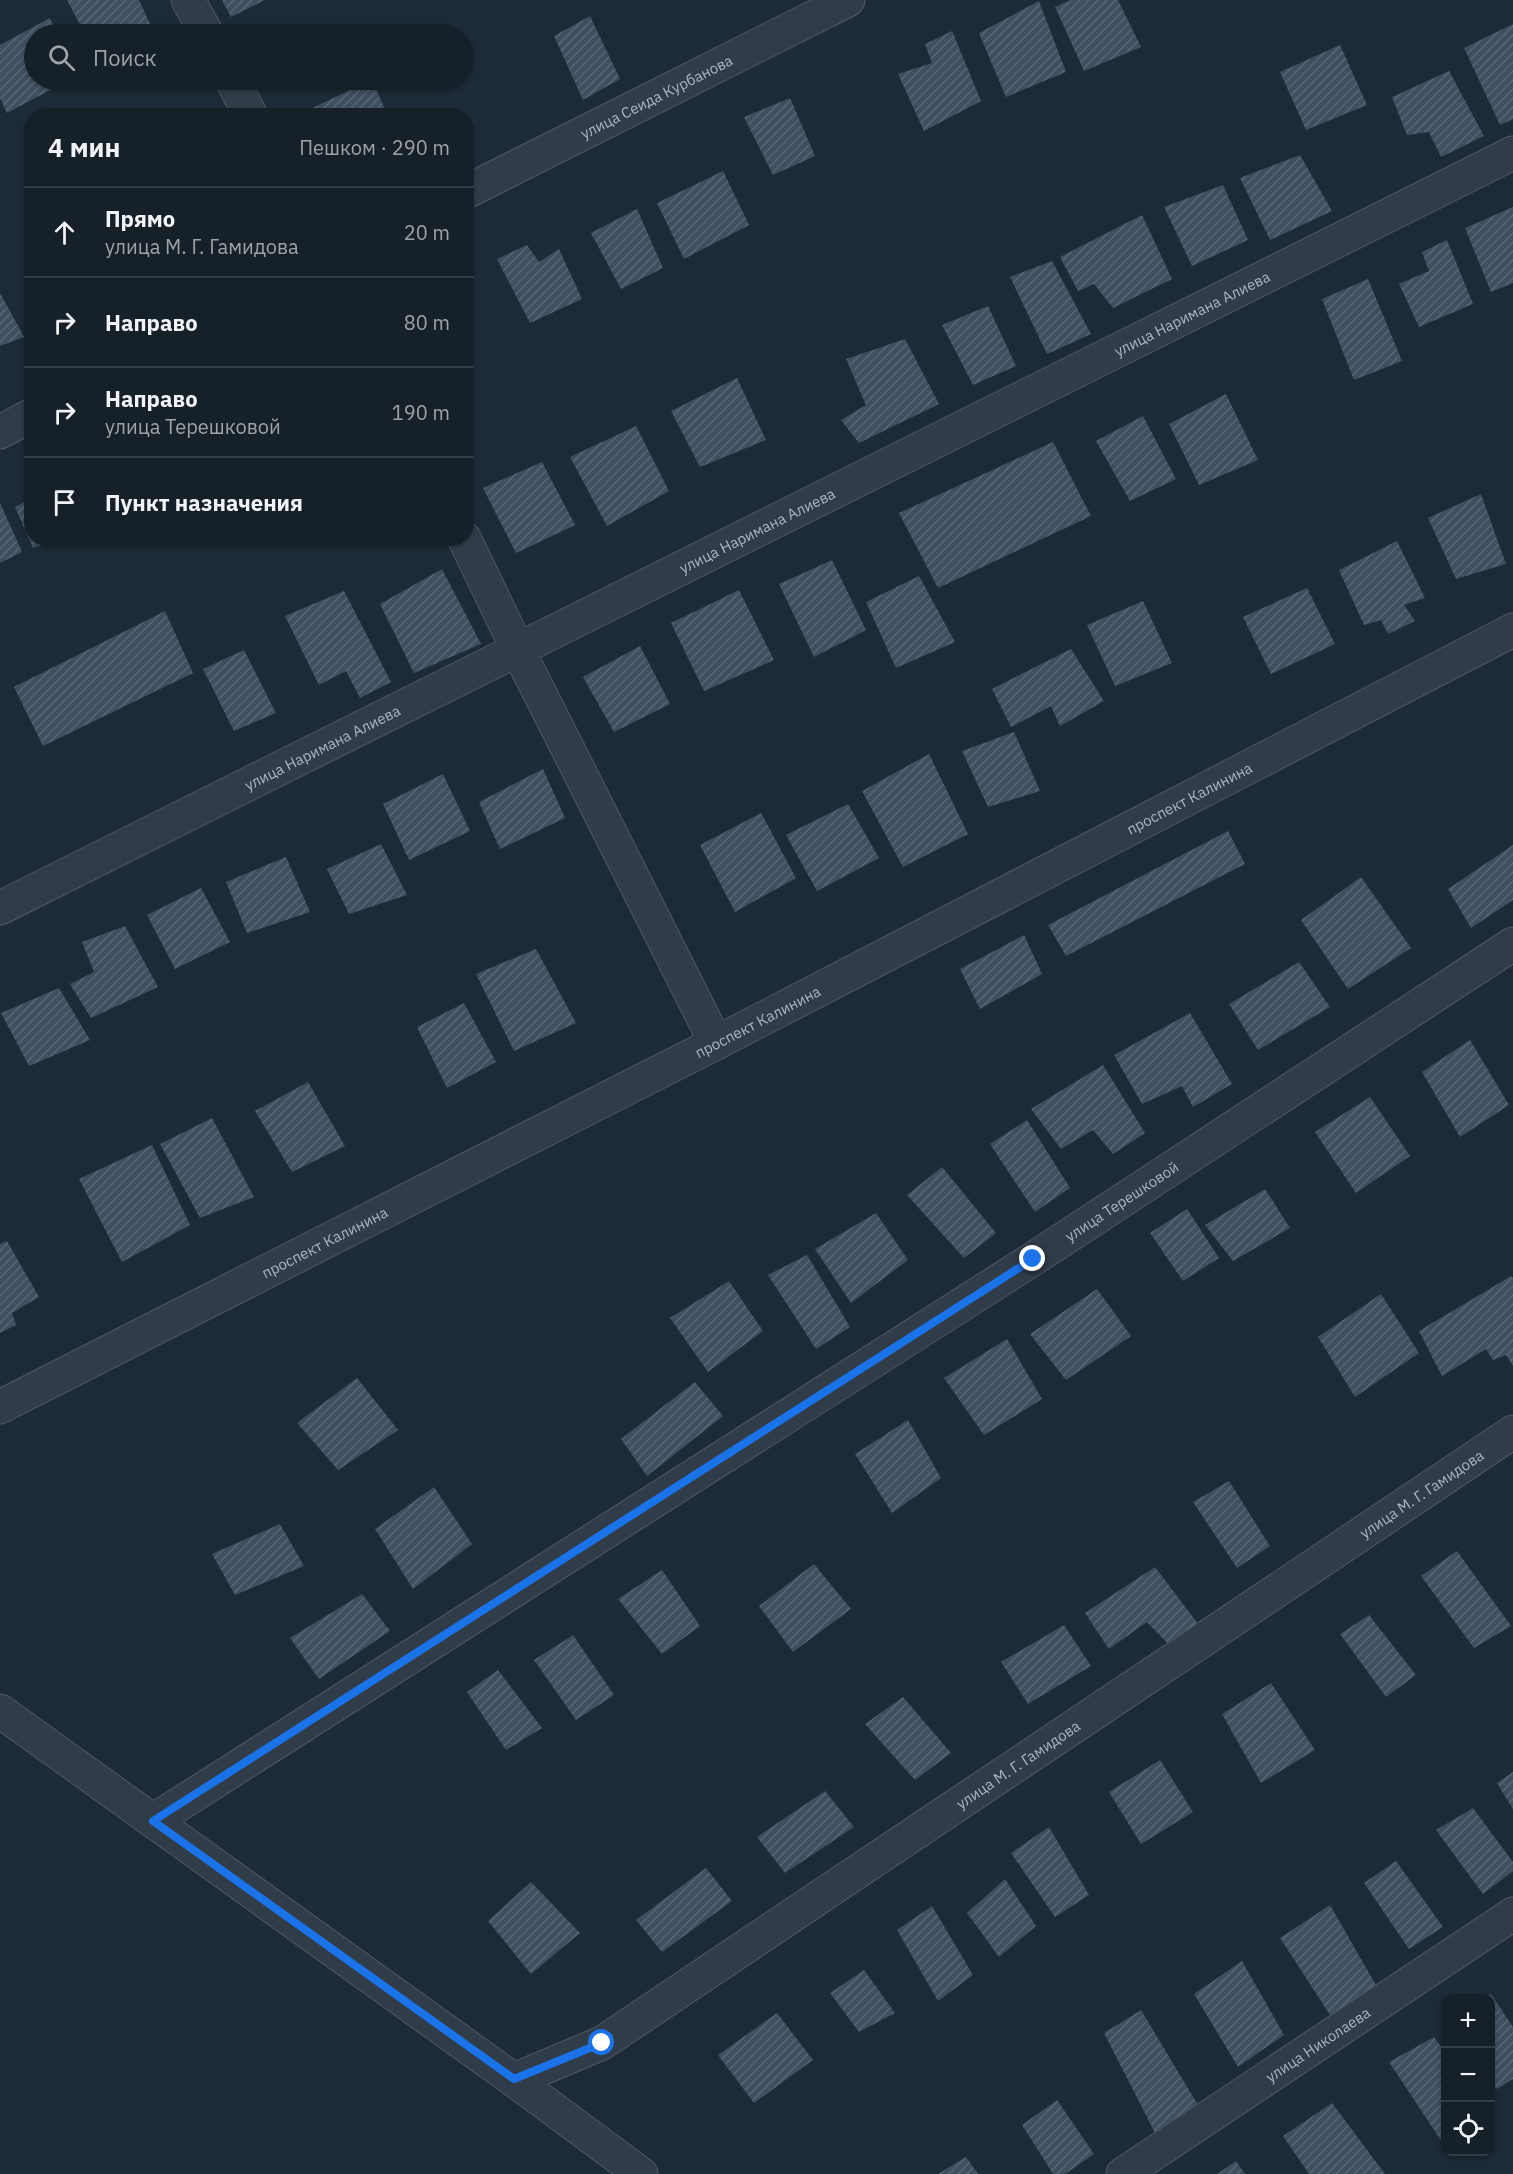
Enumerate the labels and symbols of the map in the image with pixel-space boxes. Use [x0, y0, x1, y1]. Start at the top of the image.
street label: улица Сеида Курбанова [577, 50, 736, 143]
street label: улица Наримана Алиева [1111, 266, 1273, 360]
street label: улица Наримана Алиева [676, 483, 838, 577]
street label: улица Наримана Алиева [241, 700, 403, 794]
street label: проспект Калинина [1123, 757, 1255, 838]
street label: проспект Калинина [692, 981, 824, 1062]
street label: улица Терешковой [1061, 1157, 1182, 1245]
street label: проспект Калинина [258, 1202, 391, 1282]
route end [1019, 1245, 1045, 1271]
street label: улица М. Г. Гамидова [1356, 1445, 1487, 1542]
street label: улица М. Г. Гамидова [952, 1716, 1083, 1813]
street label: улица Николаева [1262, 2002, 1374, 2086]
route start [588, 2029, 614, 2055]

